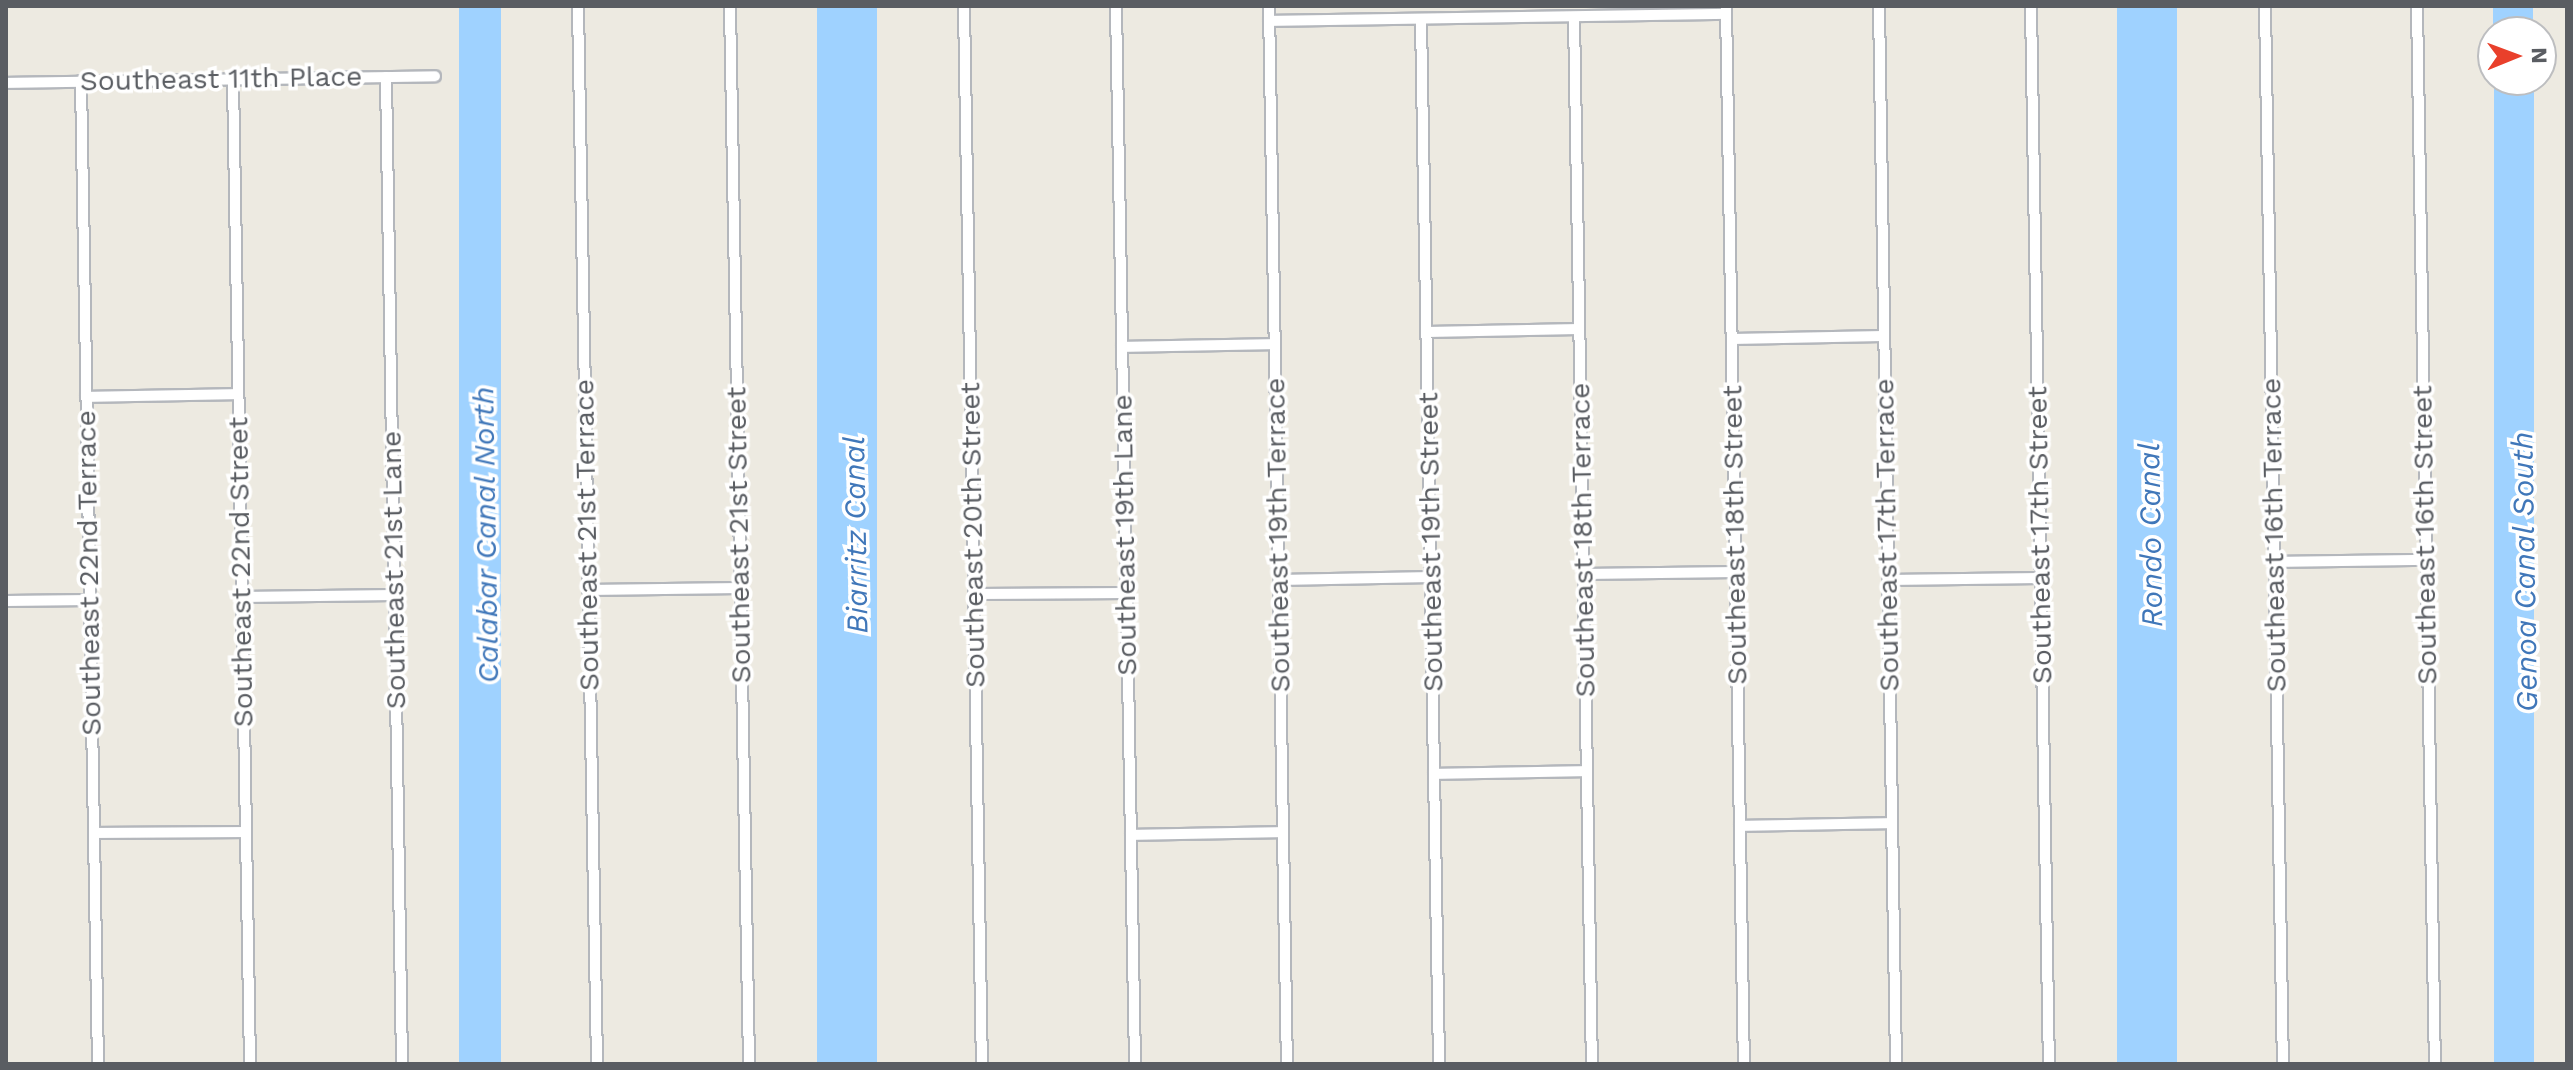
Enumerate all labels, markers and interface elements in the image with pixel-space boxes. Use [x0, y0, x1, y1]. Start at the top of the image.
north arrow [2477, 16, 2557, 96]
text: N [2527, 47, 2552, 64]
street label: Southeast 11th Place [79, 60, 363, 98]
street label: Southeast 19th Terrace [1258, 377, 1298, 693]
street label: Southeast 17th Terrace [1867, 377, 1907, 693]
street label: Southeast 16th Terrace [2254, 377, 2294, 693]
street label: Southeast 21st Terrace [567, 378, 607, 692]
street label: Southeast 20th Street [954, 382, 992, 688]
street label: Southeast 18th Terrace [1563, 382, 1603, 698]
water label: Calabar Canal North [465, 385, 507, 685]
street label: Southeast 18th Street [1716, 385, 1754, 685]
street label: Southeast 17th Street [2021, 385, 2059, 685]
street label: Southeast 16th Street [2406, 385, 2444, 685]
street label: Southeast 21st Street [720, 386, 758, 684]
street label: Southeast 19th Street [1412, 392, 1450, 692]
street label: Southeast 19th Lane [1106, 394, 1144, 676]
street label: Southeast 22nd Terrace [69, 410, 109, 736]
street label: Southeast 22nd Street [221, 416, 261, 728]
street label: Southeast 21st Lane [375, 430, 413, 710]
water label: Genoa Canal South [2505, 431, 2545, 713]
water label: Biarritz Canal [836, 436, 876, 634]
water label: Rondo Canal [2131, 442, 2171, 628]

